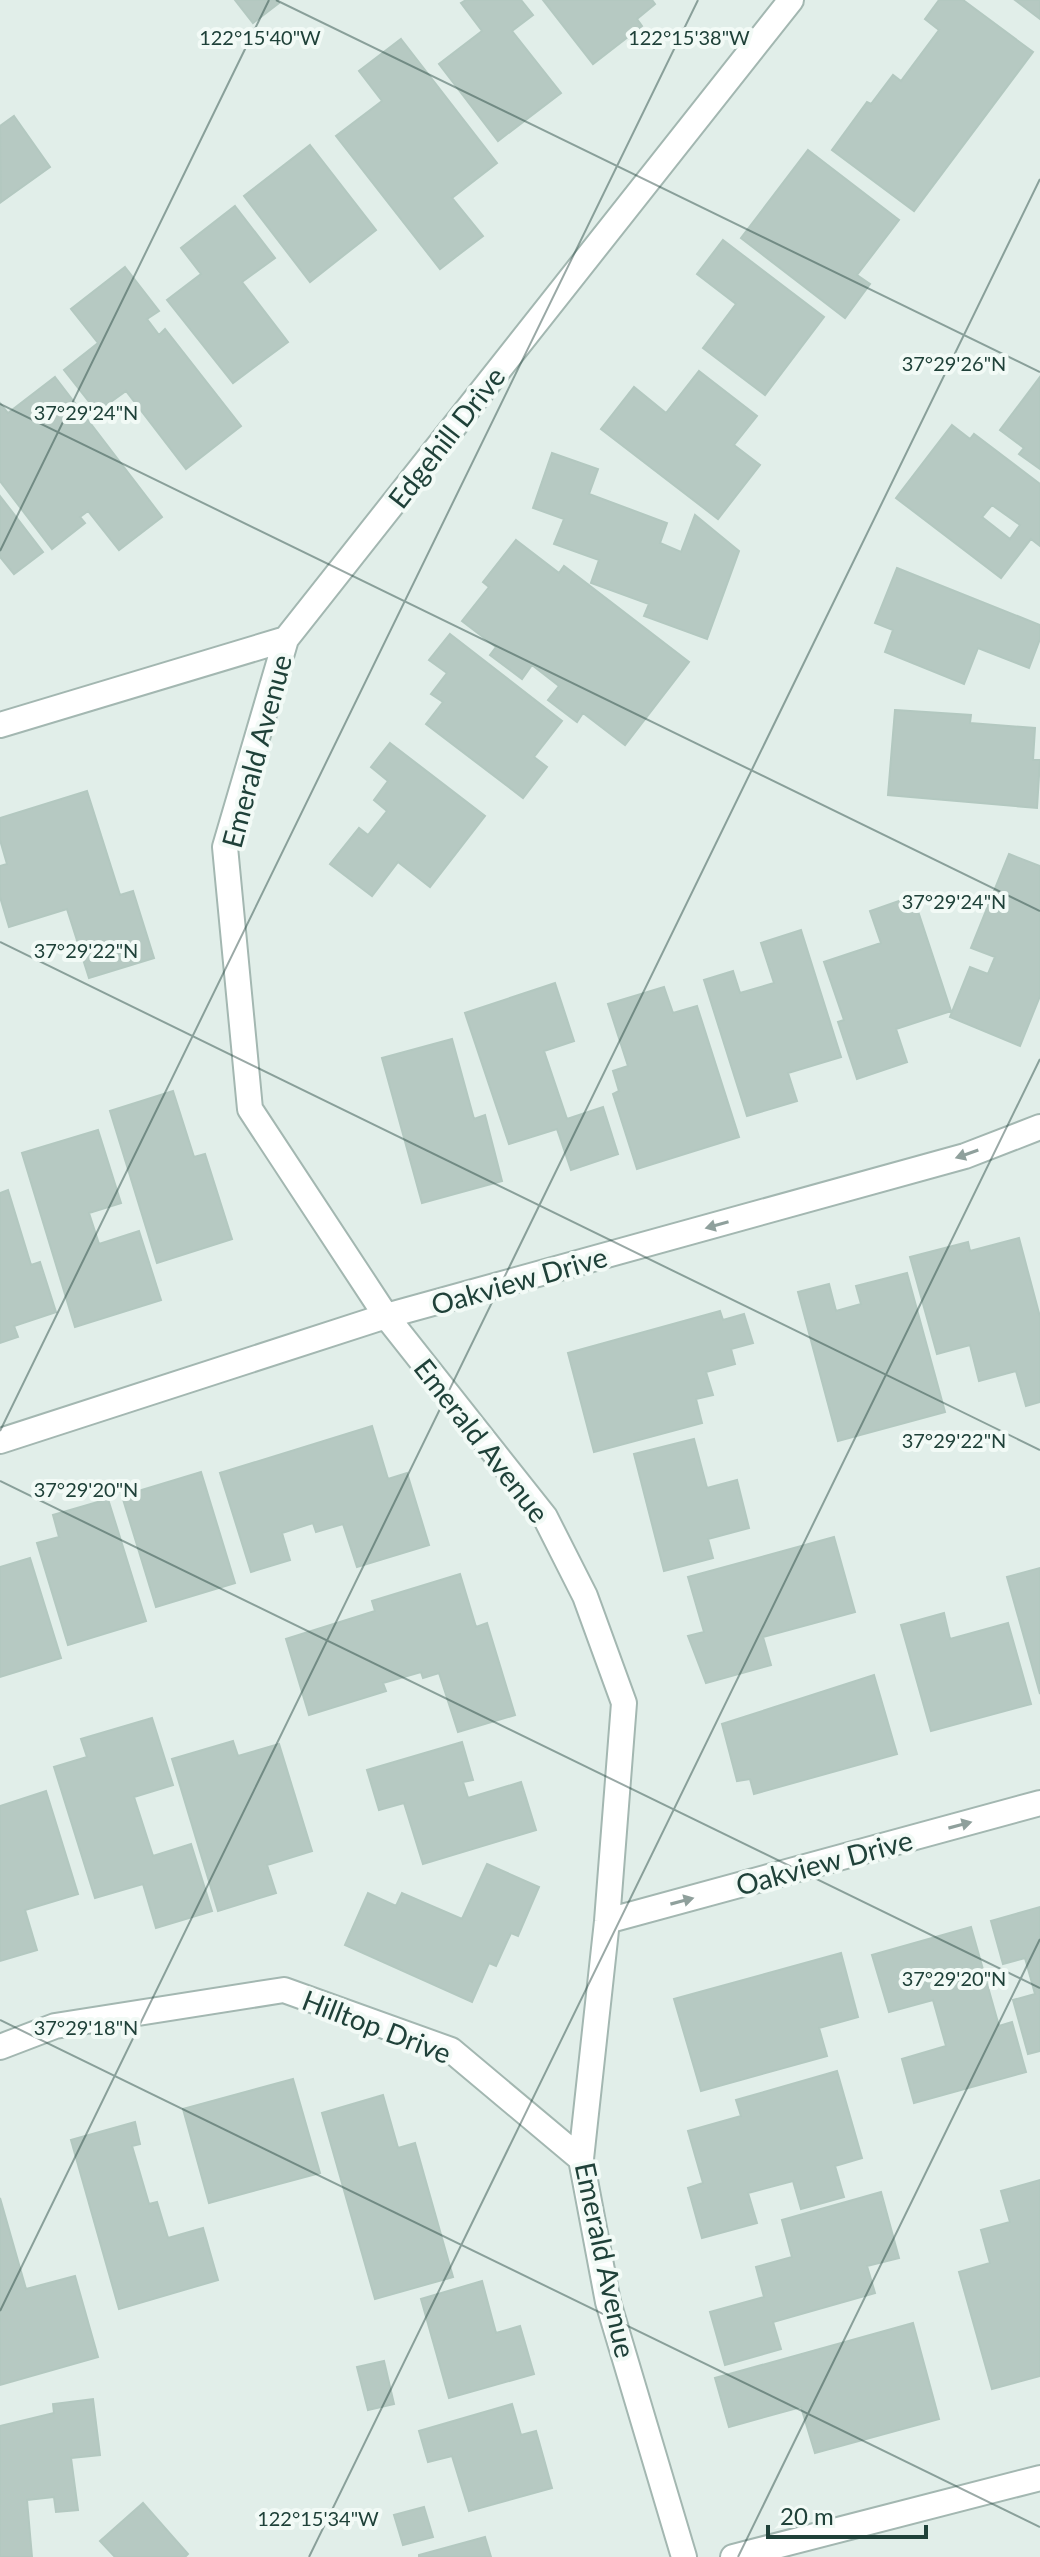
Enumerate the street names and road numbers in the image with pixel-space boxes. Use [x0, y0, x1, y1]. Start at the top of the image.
street label: Edgehill Drive [380, 360, 512, 514]
street label: Emerald Avenue [214, 651, 298, 851]
street label: Oakview Drive [427, 1239, 611, 1321]
street label: Emerald Avenue [407, 1351, 557, 1529]
street label: Oakview Drive [732, 1822, 916, 1902]
street label: Hilltop Drive [298, 1982, 456, 2070]
street label: Emerald Avenue [569, 2159, 643, 2361]

